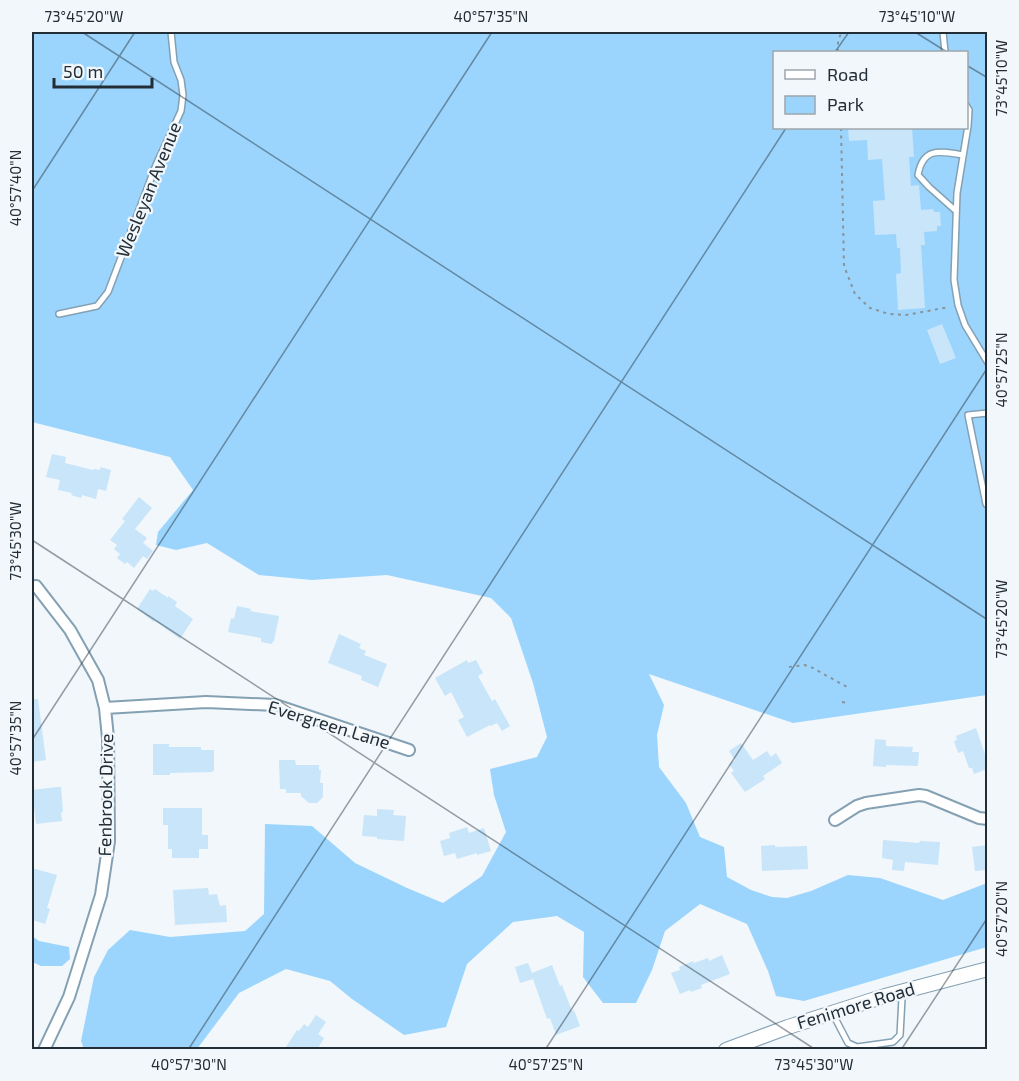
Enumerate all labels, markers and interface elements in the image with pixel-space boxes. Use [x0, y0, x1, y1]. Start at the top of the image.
text: 73°45'20"W [45, 7, 123, 25]
text: 40°57'35"N [454, 7, 528, 25]
text: 73°45'10"W [879, 7, 955, 25]
text: 73°45'10"W [992, 40, 1010, 116]
scale bar [54, 51, 152, 89]
legend [773, 51, 968, 129]
text: 50 m [63, 60, 103, 82]
text: Road [827, 63, 868, 85]
text: Park [827, 93, 864, 115]
street label: Wesleyan Avenue [111, 119, 185, 261]
text: 40°57'40"N [6, 150, 24, 226]
text: 40°57'25"N [992, 333, 1010, 407]
text: 73°45'30"W [6, 502, 24, 580]
text: 73°45'20"W [992, 580, 1010, 658]
street label: Evergreen Lane [266, 695, 393, 753]
text: 40°57'35"N [6, 701, 24, 775]
street label: Fenbrook Drive [93, 733, 117, 857]
text: 40°57'20"N [992, 881, 1010, 957]
street label: Fenimore Road [794, 977, 917, 1033]
text: 40°57'30"N [151, 1055, 227, 1073]
text: 40°57'25"N [509, 1055, 583, 1073]
text: 73°45'30"W [775, 1055, 853, 1073]

